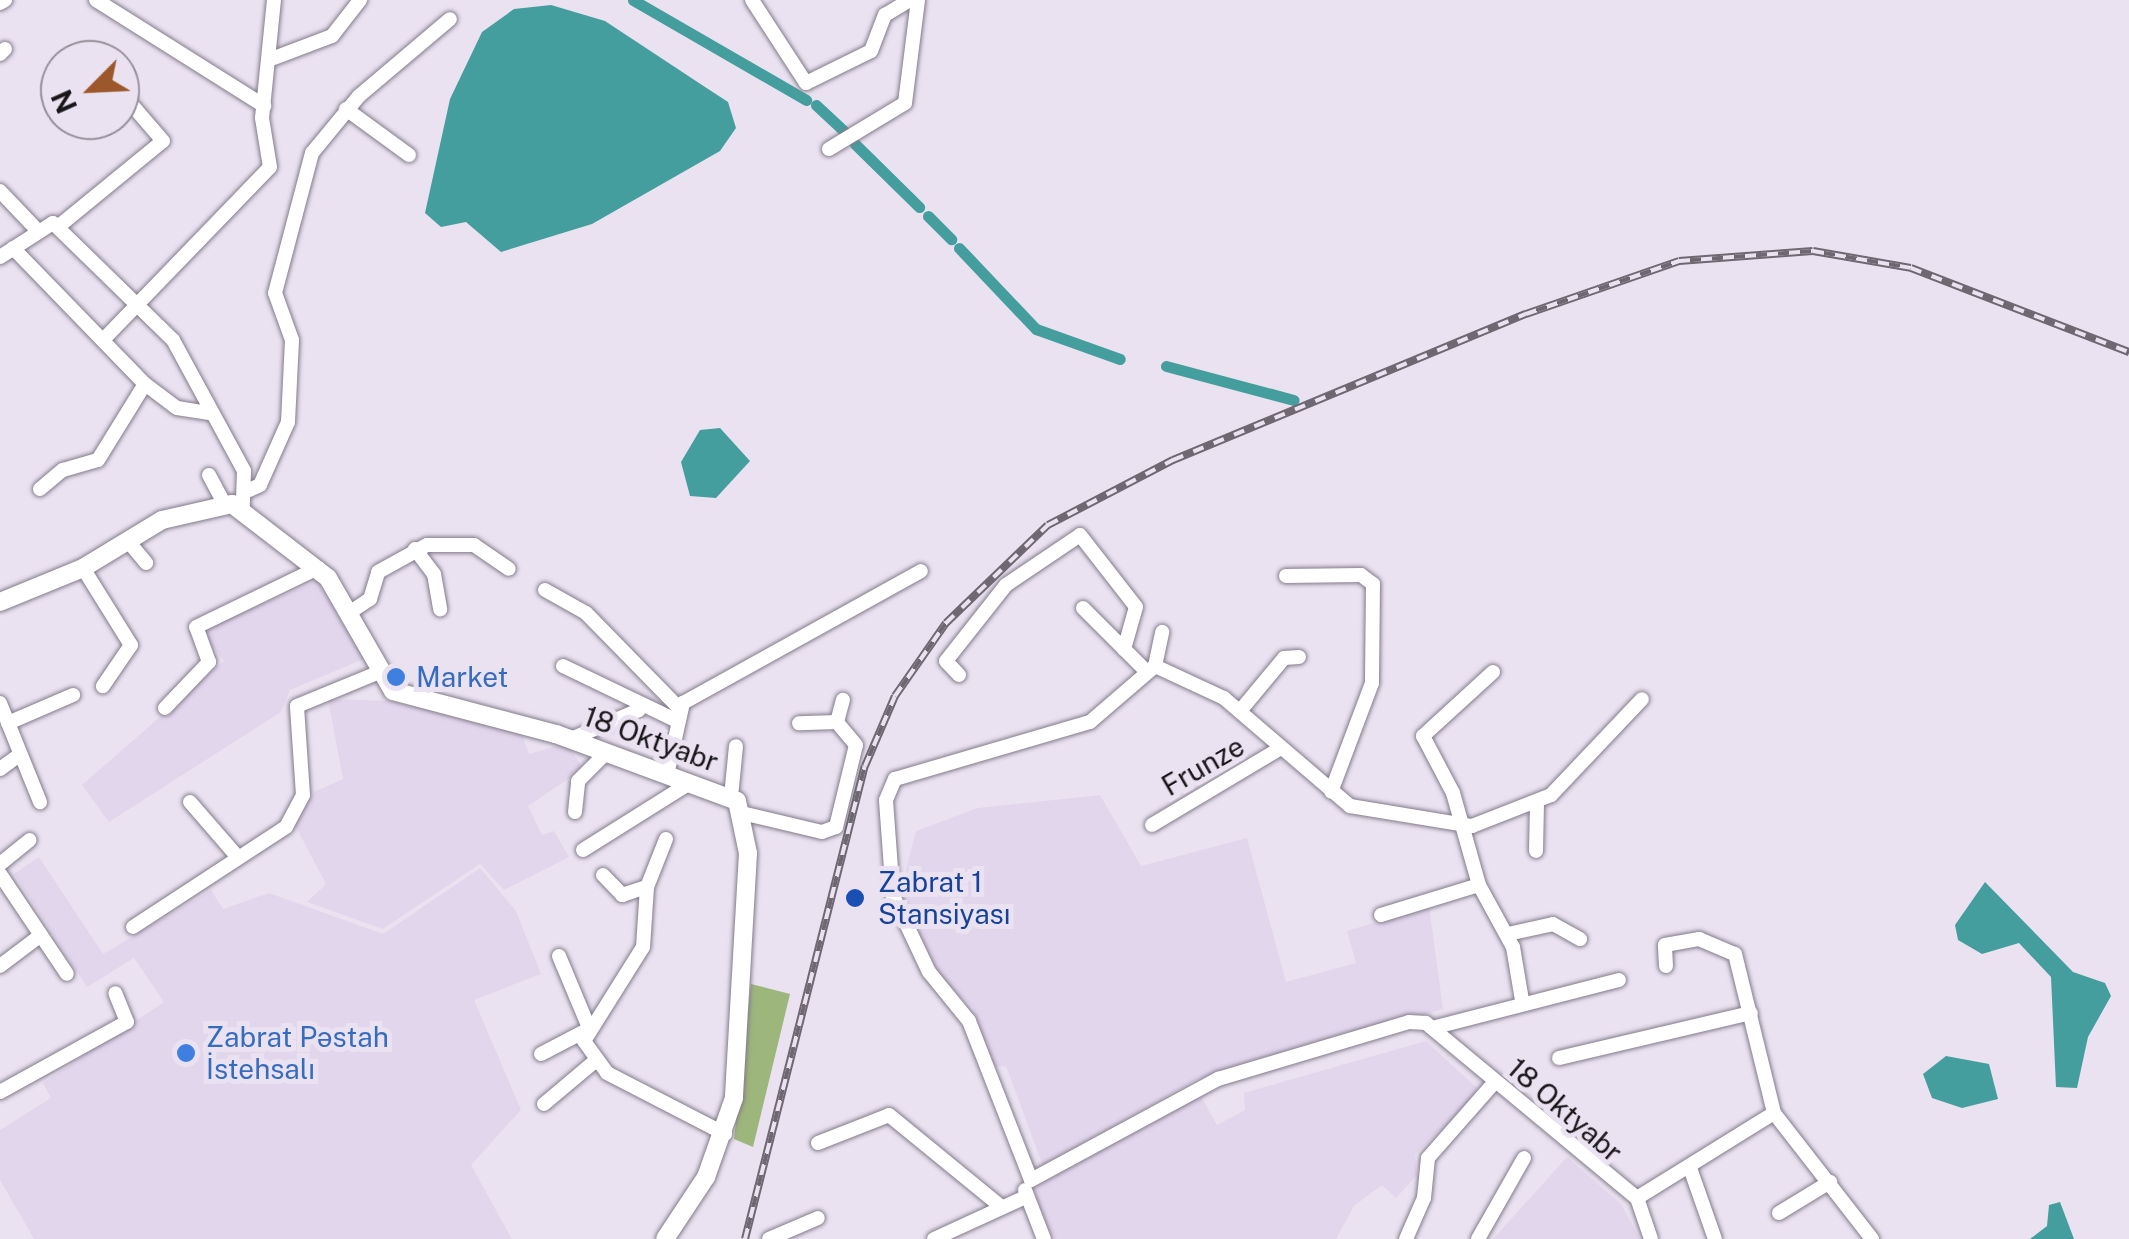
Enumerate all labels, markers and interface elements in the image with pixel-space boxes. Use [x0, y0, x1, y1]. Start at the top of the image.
north arrow [40, 40, 140, 140]
text: N [44, 85, 83, 118]
place label: Market [416, 660, 508, 694]
marker: Market [385, 666, 407, 688]
street label: 18 Oktyabr [579, 699, 723, 779]
street label: Frunze [1156, 729, 1250, 803]
place label: Zabrat 1 Stansiyası [878, 865, 1011, 931]
marker: Zabrat 1 Stansiyası [842, 885, 868, 911]
place label: Zabrat Pəstah İstehsalı [206, 1020, 389, 1086]
marker: Zabrat Pəstah İstehsalı [175, 1042, 197, 1064]
street label: 18 Oktyabr [1501, 1051, 1629, 1169]

